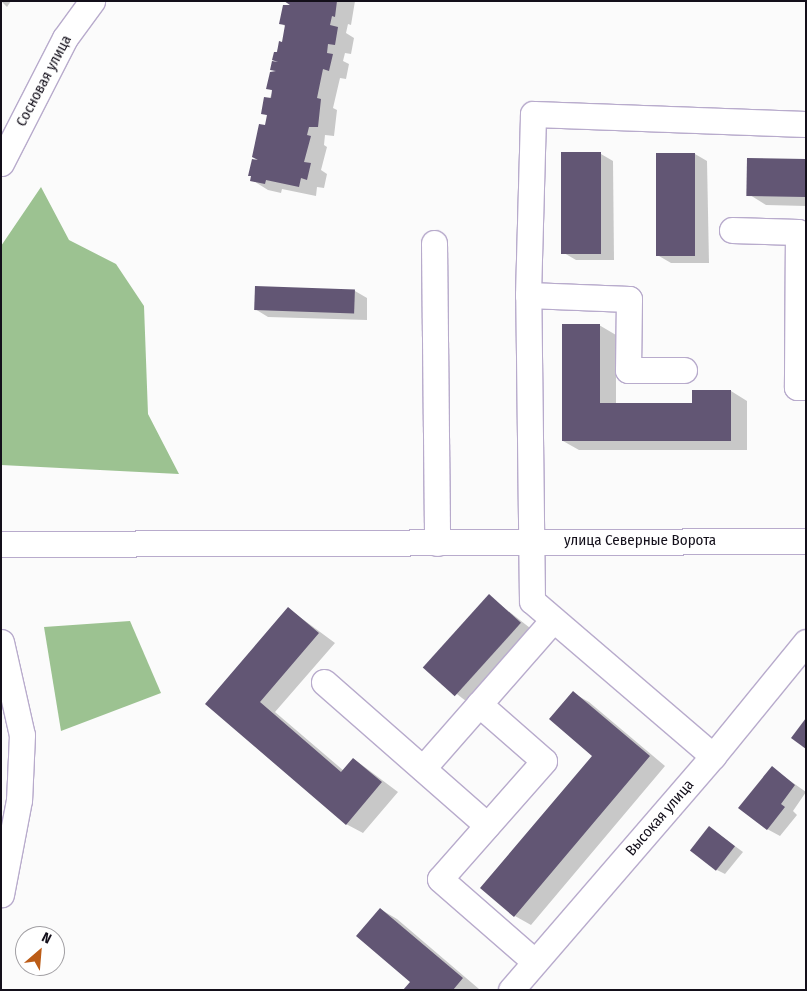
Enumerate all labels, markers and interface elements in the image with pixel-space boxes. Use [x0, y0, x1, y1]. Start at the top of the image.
street label: Сосновая улица [12, 32, 76, 130]
street label: улица Северные Ворота [564, 532, 716, 550]
street label: Высокая улица [622, 776, 698, 860]
north arrow [15, 926, 65, 976]
text: N [39, 929, 54, 948]

